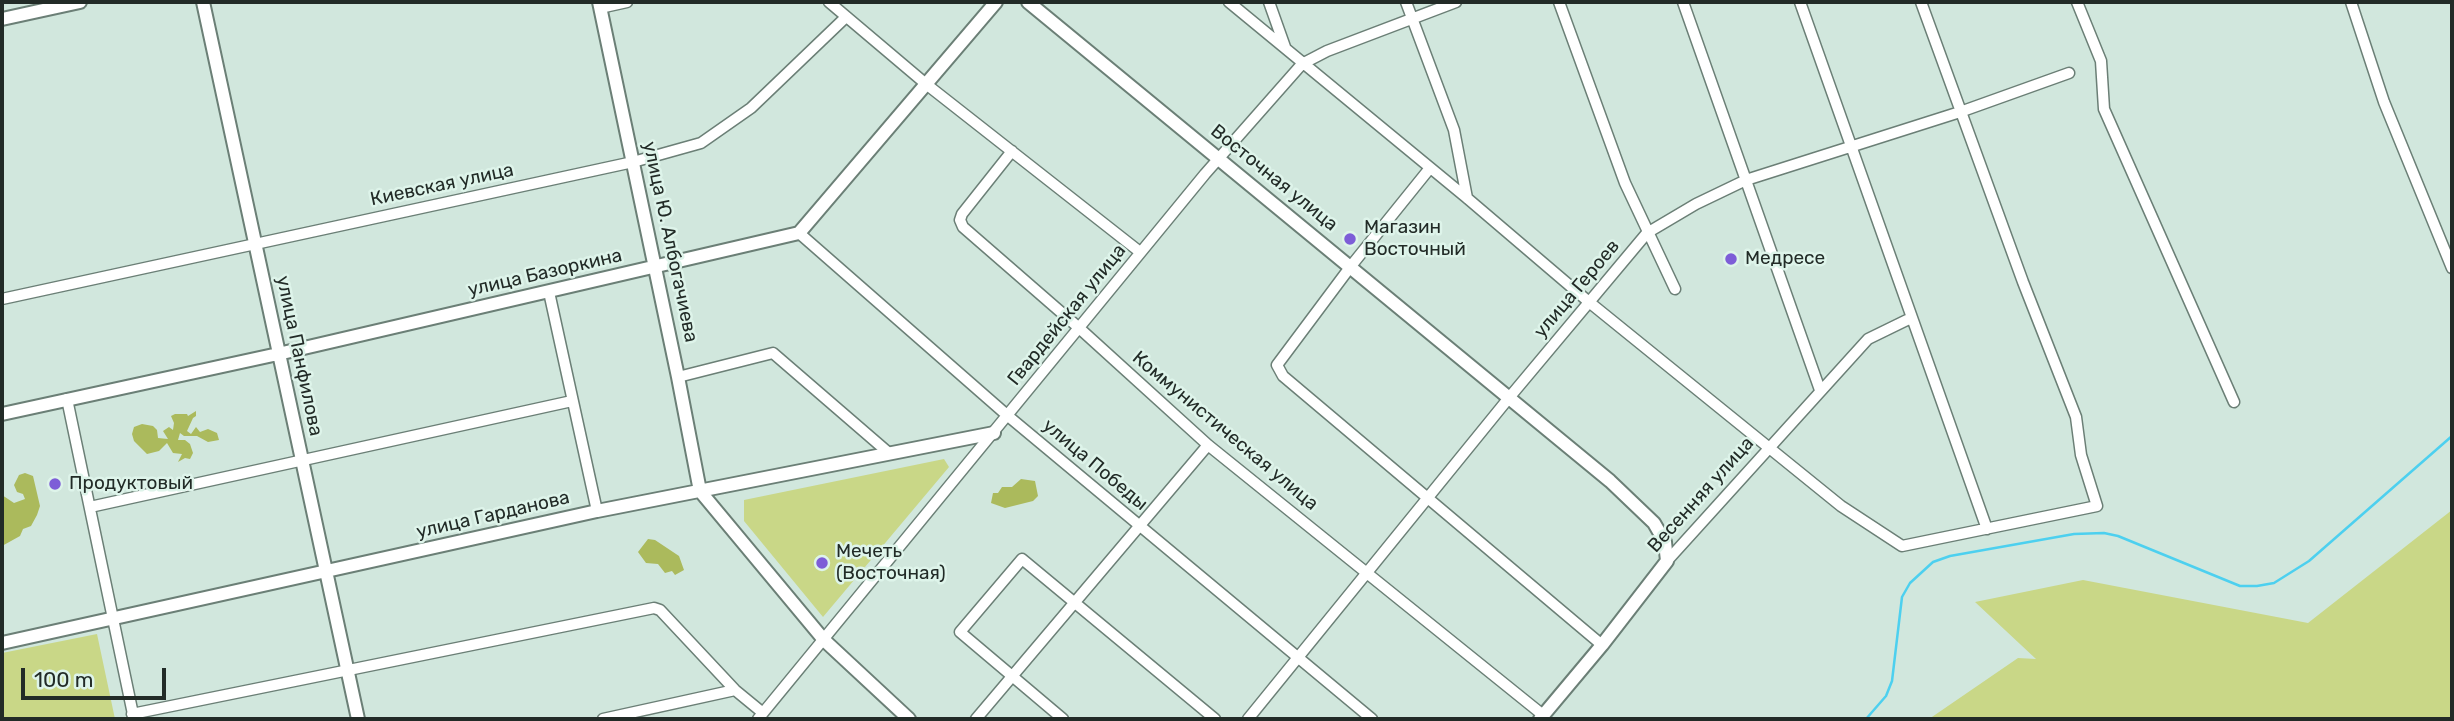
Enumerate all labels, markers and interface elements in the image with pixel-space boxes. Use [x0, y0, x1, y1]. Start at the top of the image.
street label: Восточная улица [1206, 120, 1342, 236]
street label: улица Ю. Албогачиева [638, 140, 702, 344]
street label: Киевская улица [368, 159, 516, 211]
place label: Магазин Восточный [1364, 217, 1466, 261]
marker: Магазин Восточный [1342, 231, 1358, 247]
street label: улица Героев [1529, 235, 1625, 343]
street label: Гвардейская улица [1003, 240, 1131, 390]
street label: улица Базоркина [466, 244, 624, 302]
place label: Медресе [1745, 248, 1825, 270]
marker: Медресе [1723, 251, 1739, 267]
street label: улица Панфилова [271, 274, 327, 438]
street label: Коммунистическая улица [1127, 347, 1323, 515]
street label: улица Победы [1038, 414, 1152, 516]
street label: Весенняя улица [1643, 433, 1759, 557]
place label: Продуктовый [69, 473, 193, 495]
marker: Продуктовый [47, 476, 63, 492]
street label: улица Гарданова [414, 486, 572, 544]
place label: Мечеть (Восточная) [836, 541, 946, 585]
marker: Мечеть (Восточная) [814, 555, 830, 571]
scale bar [24, 654, 170, 698]
text: 100 m [34, 667, 93, 692]

